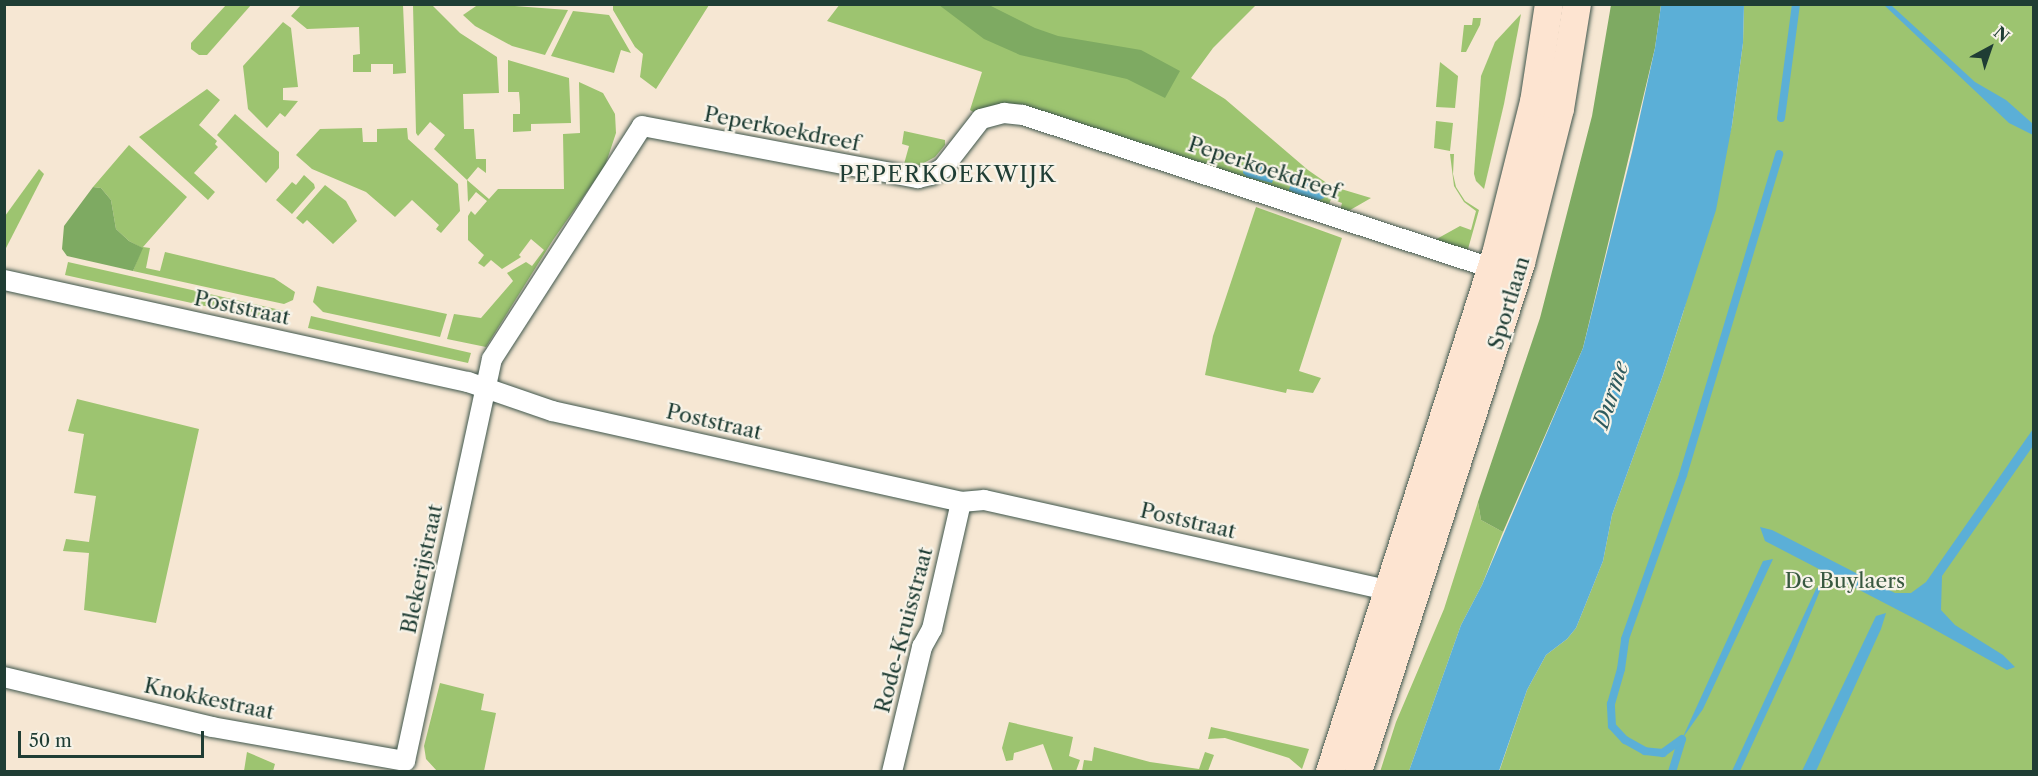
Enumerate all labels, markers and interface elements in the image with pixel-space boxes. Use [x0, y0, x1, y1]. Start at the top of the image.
north arrow [1960, 18, 2020, 78]
text: N [1990, 22, 2013, 46]
street label: Peperkoekdreef [702, 102, 862, 156]
street label: Peperkoekdreef [1185, 132, 1343, 204]
district label: PEPERKOEKWIJK [839, 162, 1057, 188]
street label: Sportlaan [1483, 253, 1535, 353]
street label: Poststraat [192, 286, 292, 330]
water label: Durme [1588, 358, 1634, 432]
street label: Poststraat [664, 399, 764, 445]
street label: Poststraat [1138, 498, 1238, 544]
street label: Blekerijstraat [396, 502, 448, 636]
street label: Rode-Kruisstraat [870, 544, 938, 716]
park label: De Buylaers [1785, 568, 1905, 594]
street label: Knokkestraat [142, 673, 276, 725]
scale bar [21, 719, 207, 757]
text: 50 m [29, 730, 72, 752]

